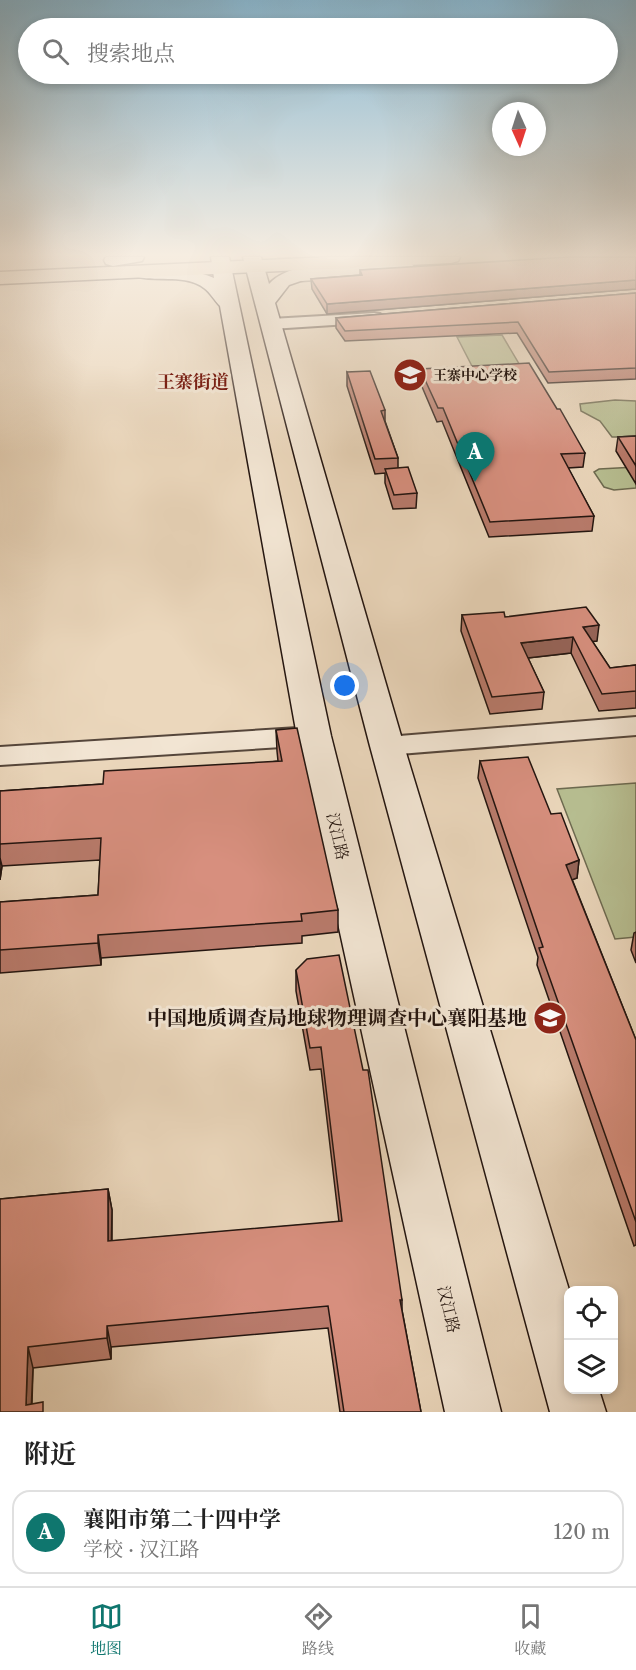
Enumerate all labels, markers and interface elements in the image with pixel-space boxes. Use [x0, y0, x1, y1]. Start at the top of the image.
search box [18, 18, 618, 84]
icon: search [39, 35, 72, 68]
text: 搜索地点 [87, 40, 175, 67]
north arrow [492, 102, 546, 156]
school or university icon: 王寨中心学校 [392, 357, 428, 393]
place label: 王寨中心学校 [433, 366, 517, 384]
district label: 王寨街道 [157, 371, 229, 393]
pin: A [456, 432, 494, 482]
your location [330, 671, 359, 700]
street label: 汉江路 [323, 810, 353, 862]
school or university icon: 中国地质调查局地球物理调查中心襄阳基地 [532, 1000, 568, 1036]
place label: 中国地质调查局地球物理调查中心襄阳基地 [147, 1006, 527, 1030]
street label: 汉江路 [434, 1283, 464, 1335]
map controls [564, 1286, 618, 1394]
button: locate [564, 1286, 618, 1340]
button: layers [564, 1340, 618, 1394]
text: 附近 [24, 1438, 76, 1470]
text: 襄阳市第二十四中学 [83, 1506, 281, 1533]
text: A [38, 1520, 53, 1544]
text: 120 m [553, 1520, 610, 1544]
text: 学校 · 汉江路 [83, 1537, 199, 1561]
tab: 地图 [90, 1600, 123, 1659]
tab: 路线 [302, 1600, 335, 1659]
tab: 收藏 [514, 1600, 547, 1659]

